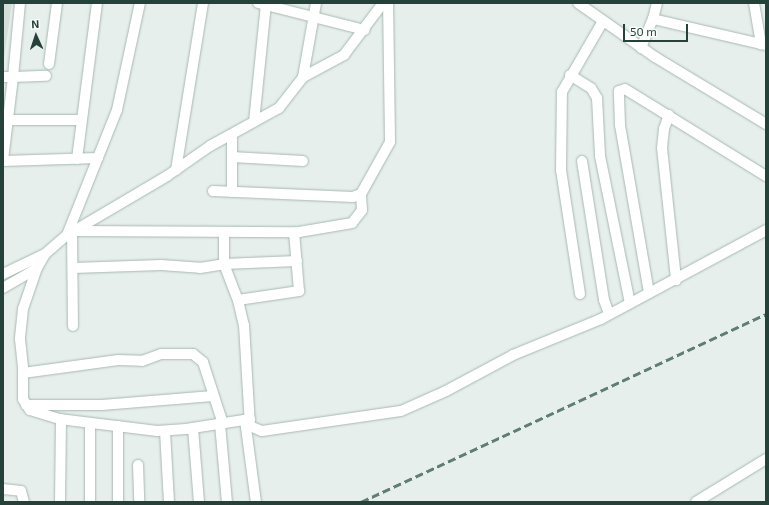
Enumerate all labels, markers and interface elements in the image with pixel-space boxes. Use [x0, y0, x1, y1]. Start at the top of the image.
north arrow [16, 16, 56, 56]
scale bar [625, 16, 690, 42]
text: N [31, 17, 40, 30]
text: 50 m [630, 24, 657, 38]

